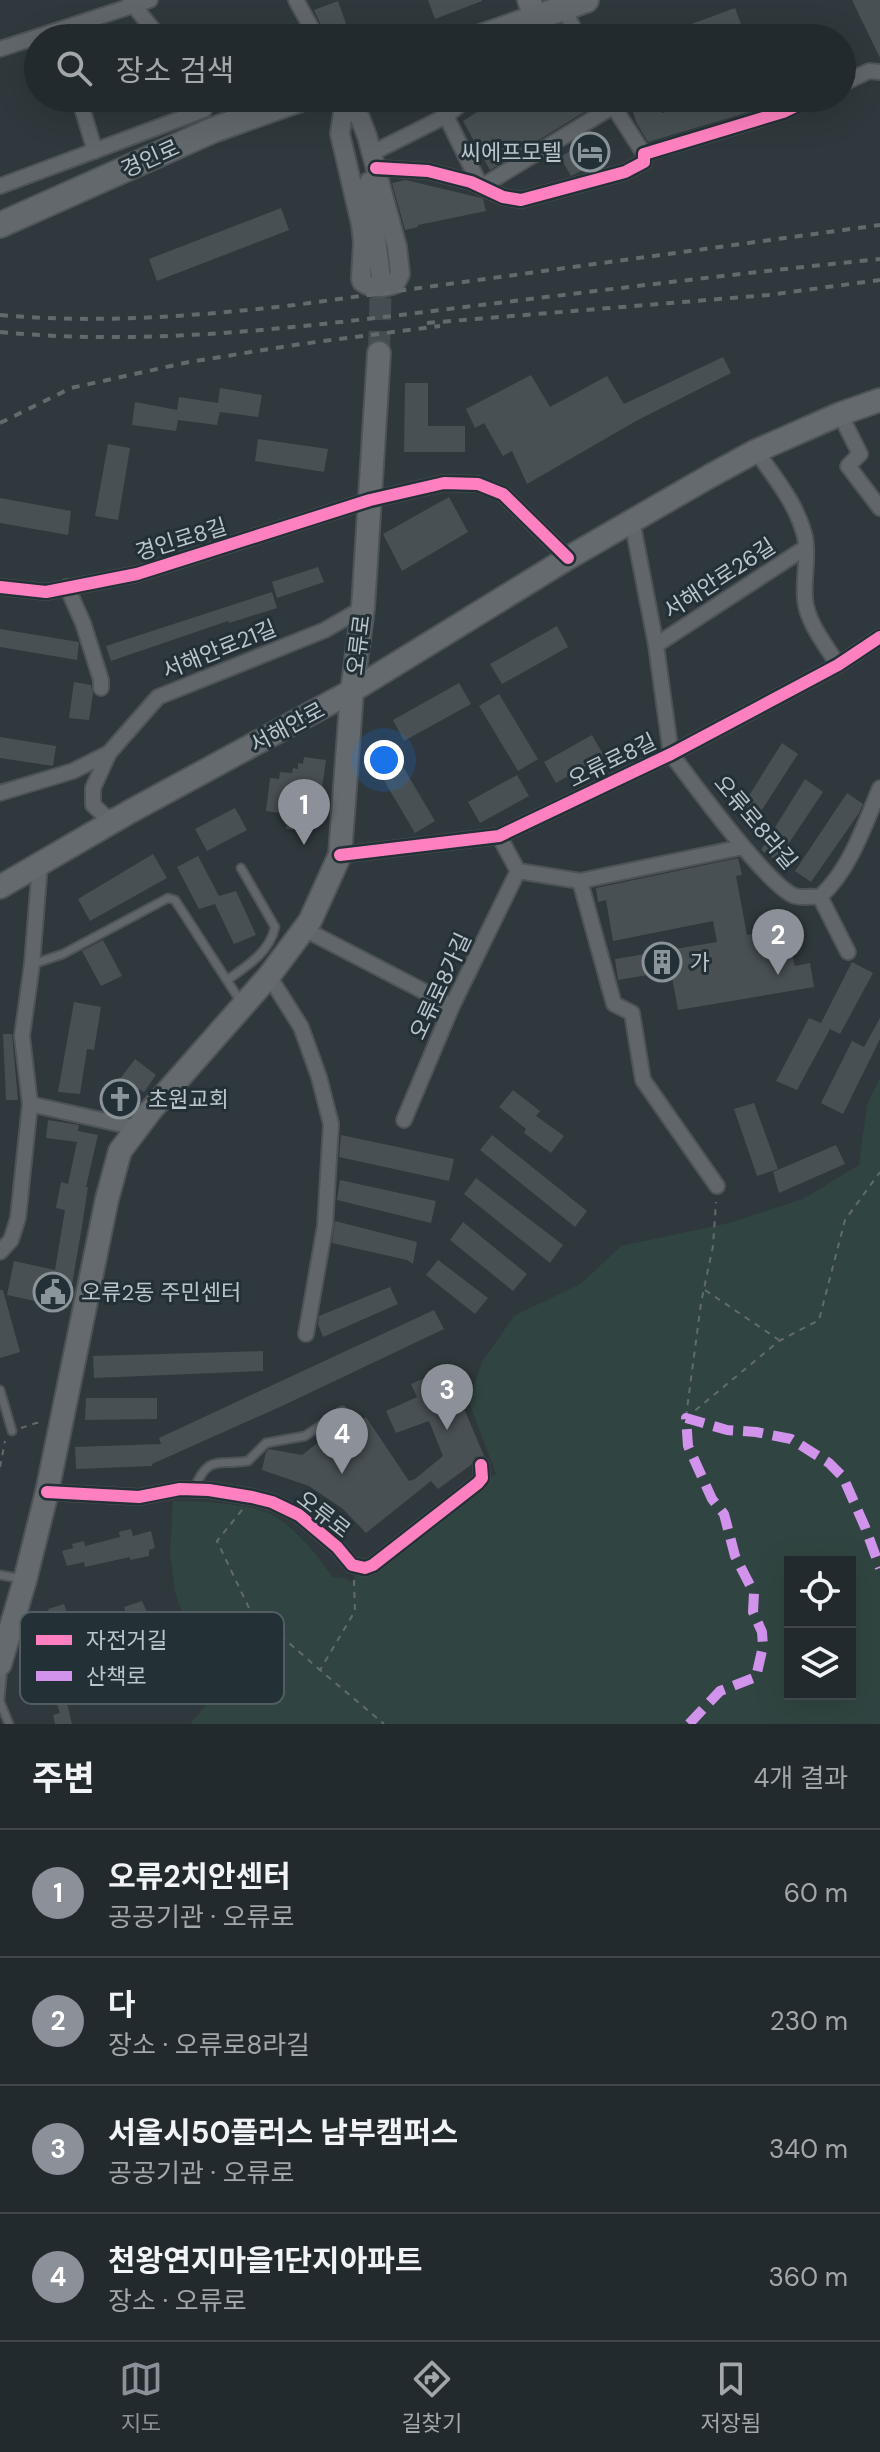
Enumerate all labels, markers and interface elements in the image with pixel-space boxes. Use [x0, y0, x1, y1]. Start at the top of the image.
search box [24, 24, 856, 112]
icon: search [52, 46, 96, 90]
text: 장소 검색 [116, 51, 234, 90]
hotel icon: 씨에프모텔 [569, 131, 611, 173]
street label: 경인로 [117, 133, 184, 184]
place label: 씨에프모텔 [461, 138, 562, 167]
street label: 경인로8길 [132, 512, 230, 567]
street label: 서해안로26길 [658, 531, 781, 625]
street label: 서해안로21길 [158, 613, 281, 686]
street label: 오류로 [340, 613, 377, 677]
street label: 서해안로 [245, 696, 330, 759]
street label: 오류로8길 [563, 727, 661, 794]
your location [364, 740, 404, 780]
street label: 오류로8라길 [708, 769, 804, 876]
pin: 1 [278, 779, 330, 845]
pin: 2 [752, 909, 804, 975]
street label: 오류로8가길 [403, 928, 478, 1044]
building icon: 가 [641, 941, 683, 983]
place label: 가 [690, 948, 710, 977]
church icon: 초원교회 [99, 1078, 141, 1120]
place label: 초원교회 [148, 1085, 229, 1114]
public building icon: 오류2동 주민센터 [32, 1271, 74, 1313]
place label: 오류2동 주민센터 [81, 1278, 241, 1307]
pin: 3 [421, 1364, 473, 1430]
pin: 4 [316, 1408, 368, 1474]
street label: 오류로 [291, 1484, 357, 1545]
map controls [784, 1556, 856, 1700]
button: locate [784, 1556, 856, 1628]
legend [20, 1612, 284, 1704]
text: 자전거길 [86, 1626, 167, 1655]
button: layers [784, 1628, 856, 1700]
text: 산책로 [86, 1662, 147, 1691]
text: 주변 [32, 1756, 95, 1801]
text: 4개 결과 [754, 1761, 848, 1795]
text: 오류2치안센터 [108, 1857, 291, 1896]
text: 1 [53, 1876, 63, 1910]
text: 60 m [784, 1876, 848, 1910]
text: 공공기관 · 오류로 [108, 1900, 294, 1934]
text: 다 [108, 1985, 136, 2024]
text: 2 [50, 2004, 66, 2038]
text: 230 m [770, 2004, 848, 2038]
text: 장소 · 오류로8라길 [108, 2028, 310, 2062]
text: 서울시50플러스 남부캠퍼스 [108, 2113, 458, 2152]
text: 3 [50, 2132, 66, 2166]
text: 340 m [769, 2132, 848, 2166]
text: 공공기관 · 오류로 [108, 2156, 294, 2190]
text: 천왕연지마을1단지아파트 [108, 2241, 423, 2280]
text: 4 [50, 2260, 66, 2294]
text: 360 m [768, 2260, 848, 2294]
text: 장소 · 오류로 [108, 2284, 247, 2318]
tab: 지도 [119, 2357, 163, 2438]
tab: 길찾기 [401, 2357, 462, 2438]
tab: 저장됨 [700, 2357, 761, 2438]

